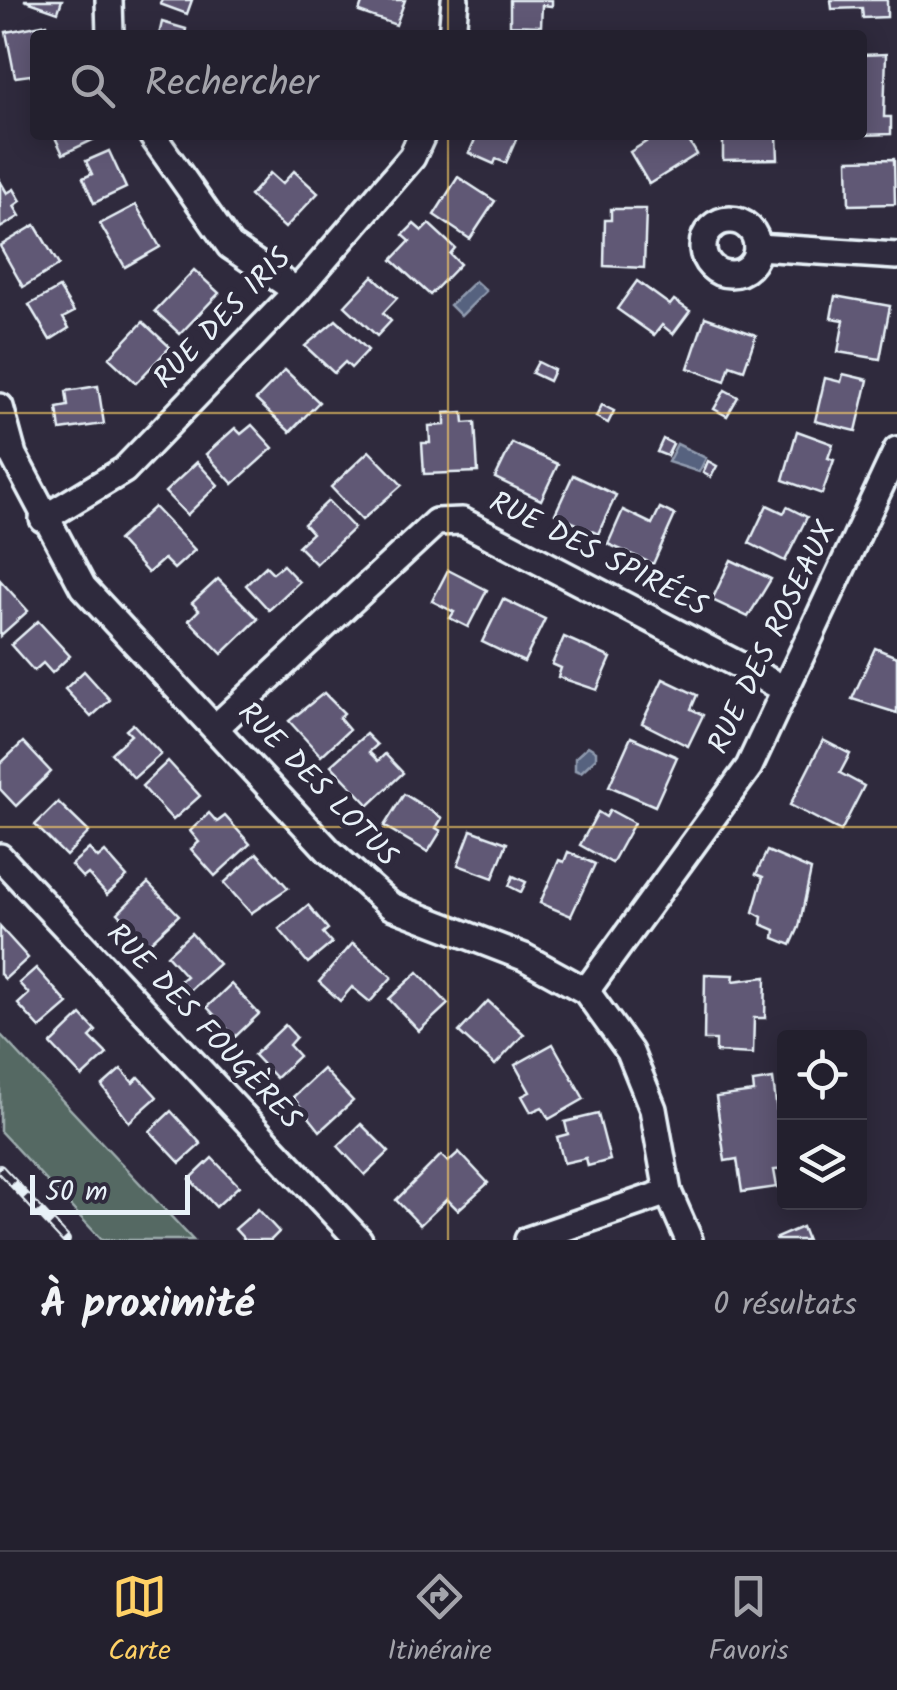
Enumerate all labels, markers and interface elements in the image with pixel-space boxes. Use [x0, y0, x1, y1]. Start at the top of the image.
search box [30, 30, 867, 140]
text: Rechercher [145, 55, 318, 115]
icon: search [65, 58, 120, 113]
street label: RUE DES IRIS [143, 237, 304, 401]
street label: RUE DES SPIRÉES [480, 479, 716, 631]
street label: RUE DES ROSEAUX [696, 513, 850, 763]
street label: RUE DES LOTUS [225, 691, 409, 879]
street label: RUE DES FOUGÈRES [94, 912, 312, 1142]
map controls [777, 1030, 867, 1210]
button: locate [777, 1030, 867, 1120]
button: layers [777, 1120, 867, 1210]
scale bar [30, 1170, 190, 1214]
text: 50 m [45, 1170, 108, 1215]
text: À proximité [40, 1272, 254, 1339]
text: 0 résultats [713, 1280, 857, 1331]
tab: Carte [108, 1569, 171, 1674]
tab: Itinéraire [388, 1569, 492, 1674]
tab: Favoris [709, 1569, 789, 1674]

